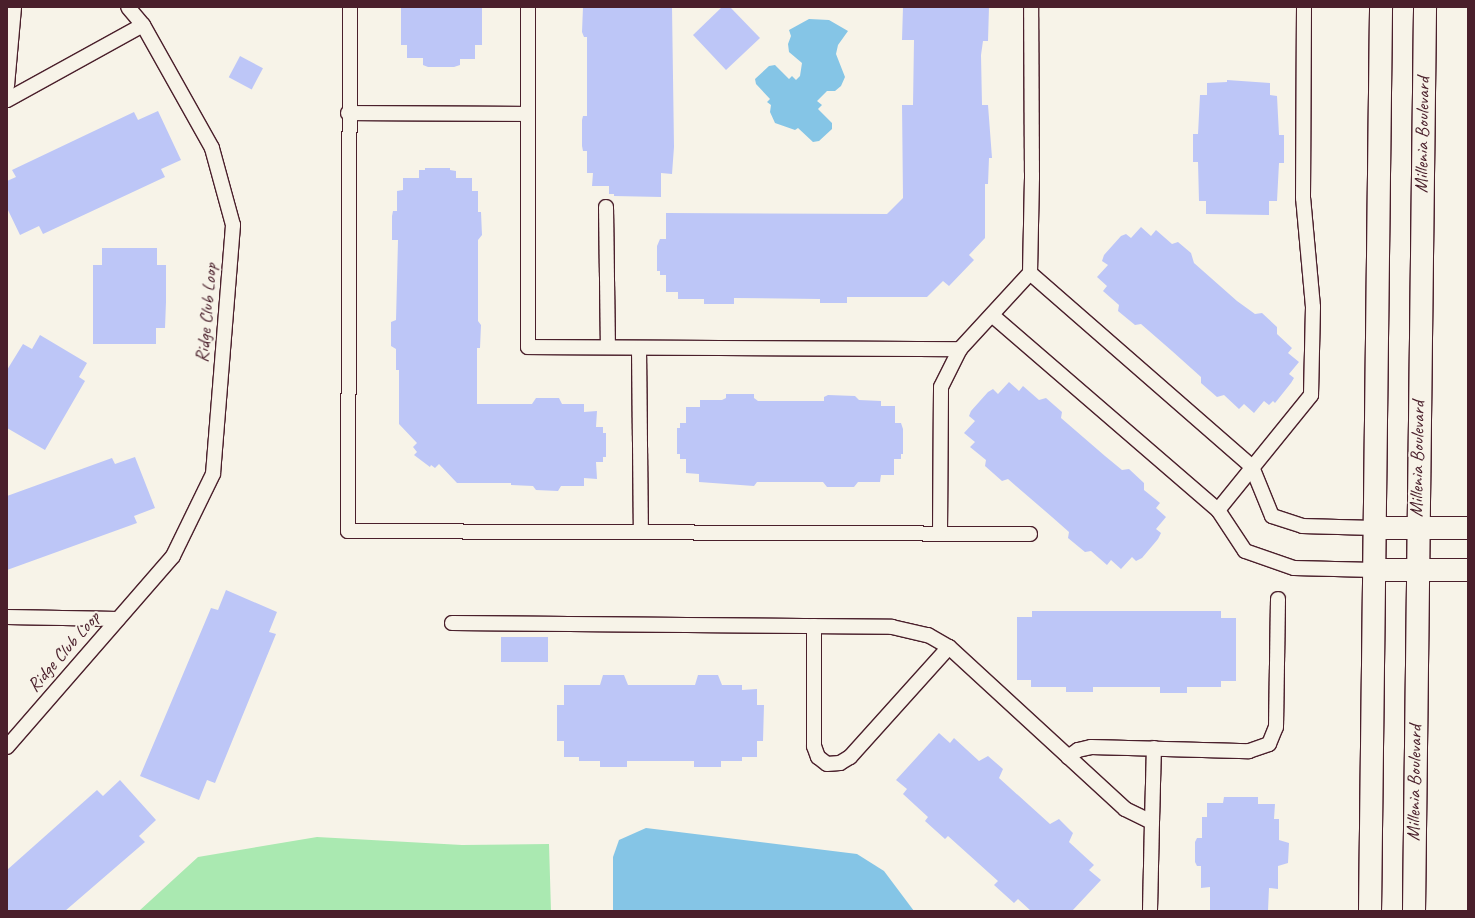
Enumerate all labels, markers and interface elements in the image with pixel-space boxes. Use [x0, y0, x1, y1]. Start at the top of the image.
street label: Millenia Boulevard [1411, 76, 1435, 194]
street label: Ridge Club Loop [191, 262, 223, 364]
street label: Millenia Boulevard [1406, 400, 1430, 518]
street label: Ridge Club Loop [23, 607, 105, 697]
street label: Millenia Boulevard [1403, 724, 1427, 842]

